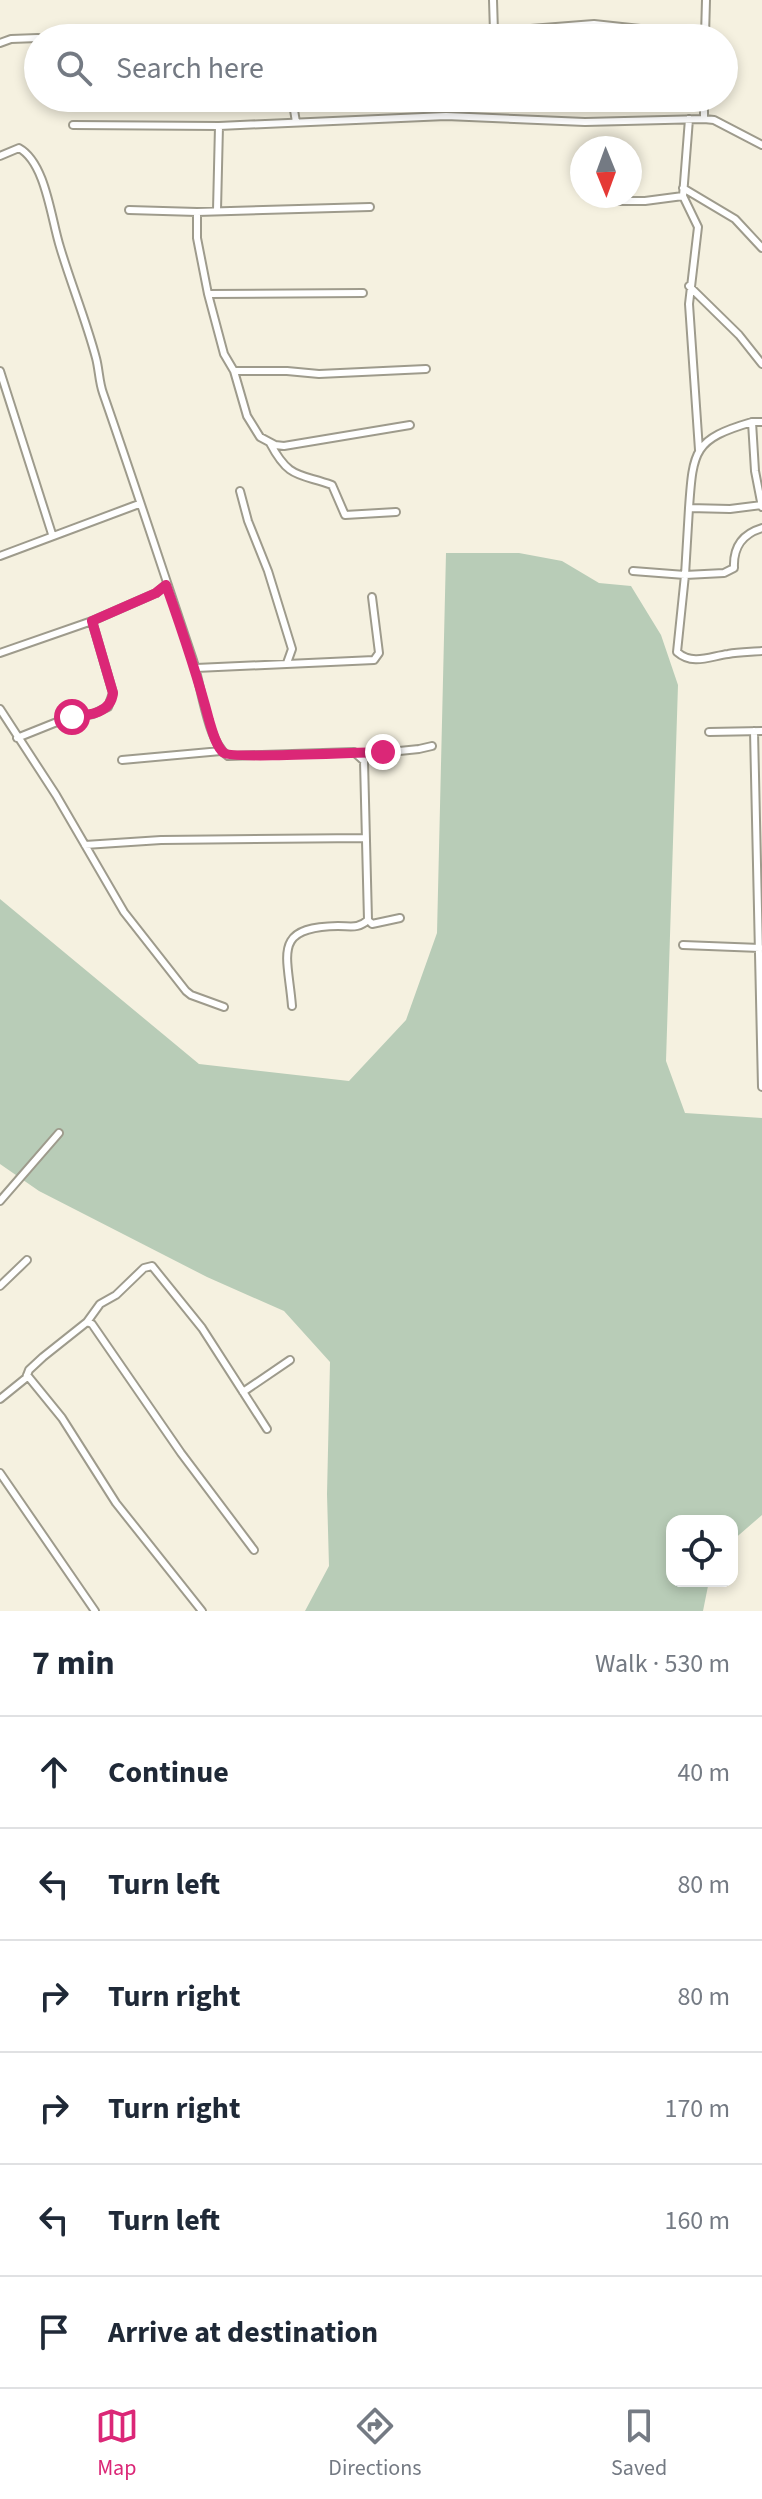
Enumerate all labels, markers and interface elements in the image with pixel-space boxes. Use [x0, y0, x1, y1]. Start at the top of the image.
search box [24, 24, 738, 112]
icon: search [52, 46, 96, 90]
text: Search here [116, 47, 264, 90]
north arrow [570, 136, 642, 208]
route start [54, 699, 90, 735]
route end [365, 734, 401, 770]
map controls [666, 1515, 738, 1587]
button: locate [666, 1515, 738, 1587]
text: 7 min [32, 1639, 115, 1688]
text: Walk · 530 m [595, 1645, 730, 1682]
icon: ahead [32, 1750, 76, 1794]
text: Continue [108, 1751, 229, 1794]
text: 40 m [677, 1754, 730, 1791]
icon: left [32, 1862, 76, 1906]
text: Turn left [108, 1863, 220, 1906]
text: 80 m [677, 1866, 730, 1903]
icon: right [32, 1974, 76, 2018]
text: Turn right [108, 1975, 240, 2018]
text: 80 m [677, 1978, 730, 2015]
icon: right [32, 2086, 76, 2130]
text: Turn right [108, 2087, 240, 2130]
text: 170 m [664, 2090, 730, 2127]
icon: left [32, 2198, 76, 2242]
text: Turn left [108, 2199, 220, 2242]
text: 160 m [664, 2202, 730, 2239]
icon: arrive [32, 2310, 76, 2354]
text: Arrive at destination [108, 2311, 378, 2354]
tab: Map [95, 2404, 139, 2484]
tab: Directions [328, 2404, 421, 2484]
tab: Saved [611, 2404, 667, 2484]

